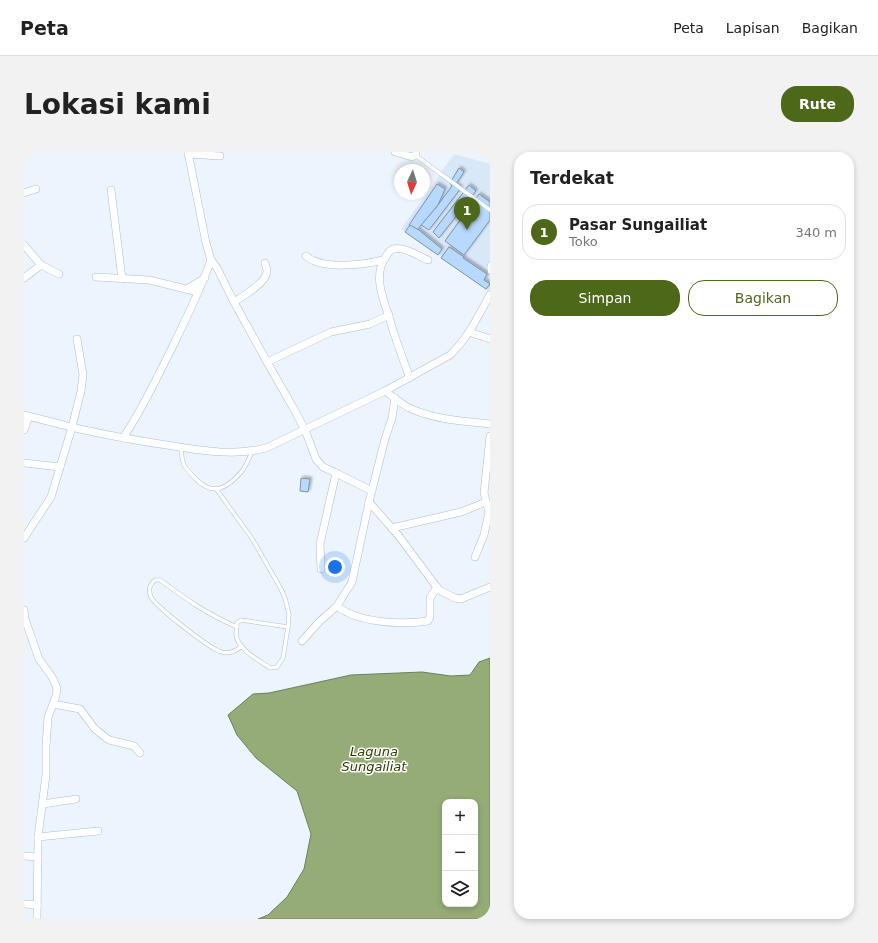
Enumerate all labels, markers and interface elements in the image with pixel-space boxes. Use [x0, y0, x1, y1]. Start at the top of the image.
text: Peta [20, 17, 69, 39]
text: Peta [673, 20, 704, 36]
text: Lapisan [726, 20, 780, 36]
text: Bagikan [802, 20, 858, 36]
button: Rute [781, 86, 854, 122]
text: Lokasi kami [24, 88, 211, 121]
north arrow [394, 164, 430, 200]
text: Terdekat [530, 168, 614, 188]
pin: 1 [454, 197, 480, 230]
text: Pasar Sungailiat [569, 216, 707, 234]
text: 1 [539, 225, 549, 240]
text: 340 m [795, 225, 837, 240]
text: Toko [569, 234, 598, 249]
button: Simpan [530, 280, 680, 316]
button: Bagikan [688, 280, 838, 316]
your location [325, 557, 345, 577]
water label: Laguna Sungailiat [342, 744, 407, 774]
map controls [442, 799, 478, 907]
button: + [442, 799, 478, 835]
button: − [442, 835, 478, 871]
button: layers [442, 871, 478, 907]

